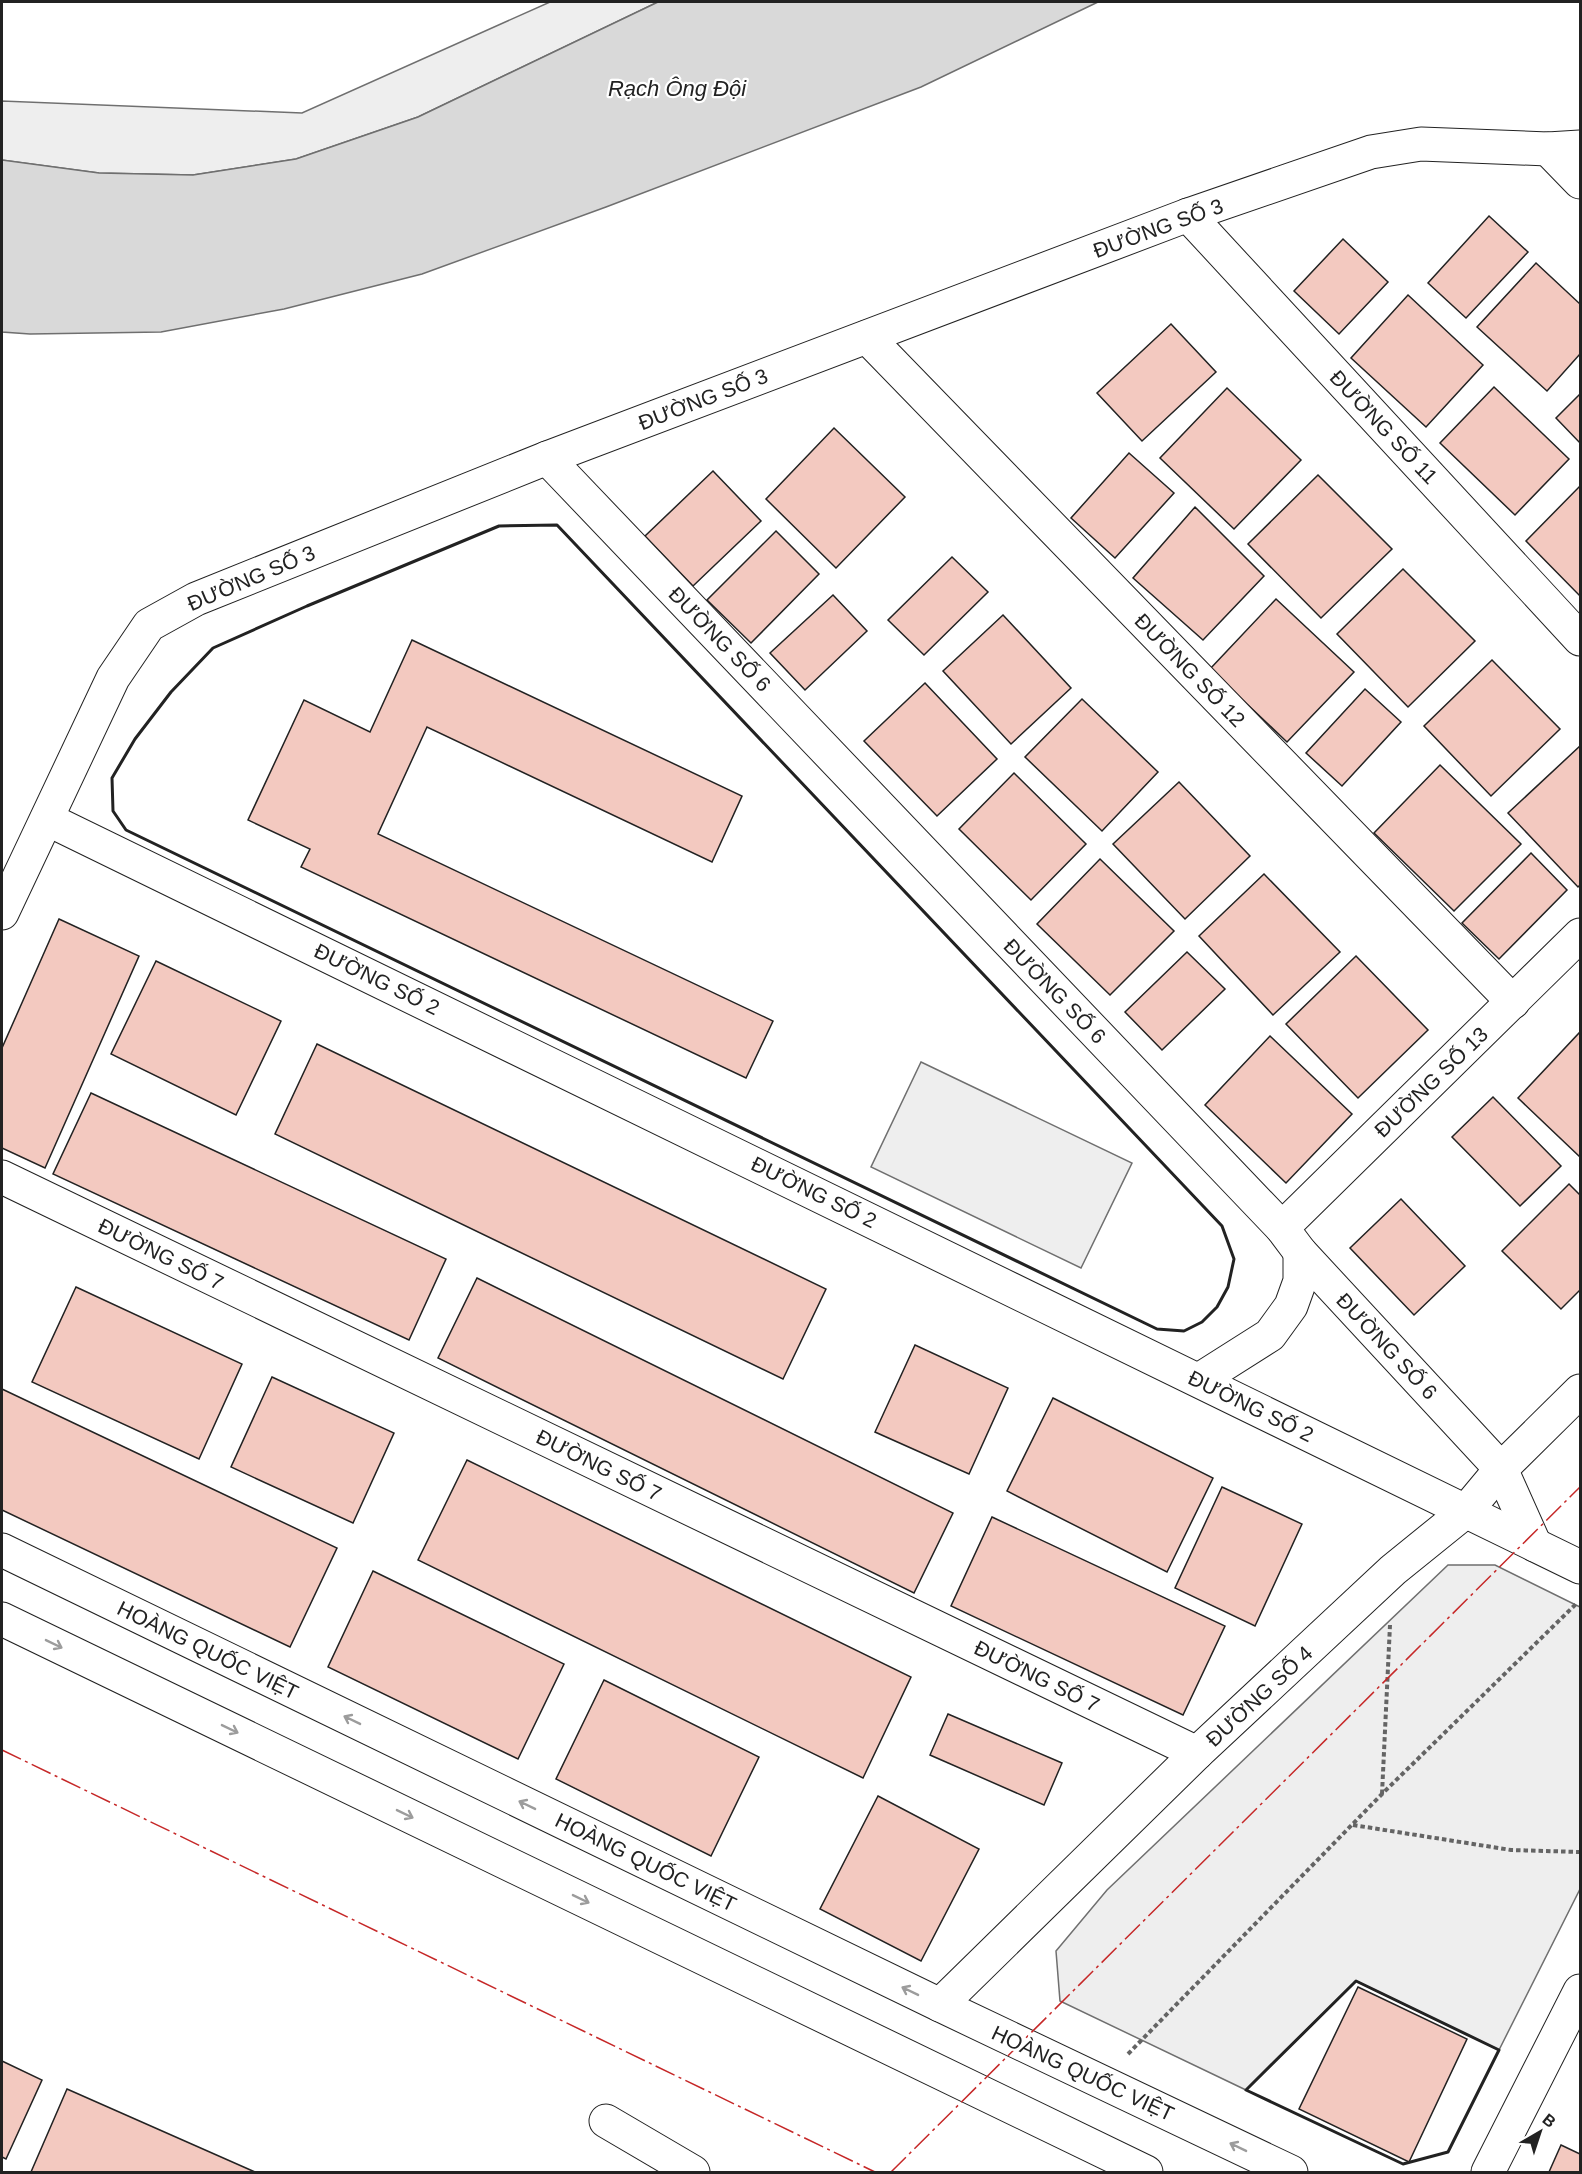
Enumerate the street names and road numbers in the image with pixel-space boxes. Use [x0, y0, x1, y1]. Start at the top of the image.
street label: ĐƯỜNG SỐ 3 [1090, 194, 1226, 262]
street label: ĐƯỜNG SỐ 3 [635, 364, 771, 434]
street label: ĐƯỜNG SỐ 11 [1326, 366, 1442, 488]
street label: ĐƯỜNG SỐ 3 [184, 541, 318, 615]
street label: ĐƯỜNG SỐ 6 [664, 582, 776, 696]
street label: ĐƯỜNG SỐ 12 [1130, 609, 1250, 731]
street label: ĐƯỜNG SỐ 6 [999, 934, 1111, 1048]
street label: ĐƯỜNG SỐ 2 [311, 939, 443, 1019]
street label: ĐƯỜNG SỐ 13 [1370, 1022, 1492, 1142]
street label: ĐƯỜNG SỐ 2 [748, 1152, 880, 1232]
street label: ĐƯỜNG SỐ 7 [95, 1214, 227, 1294]
street label: ĐƯỜNG SỐ 6 [1332, 1288, 1442, 1404]
street label: ĐƯỜNG SỐ 2 [1185, 1366, 1317, 1446]
street label: ĐƯỜNG SỐ 7 [533, 1425, 665, 1505]
street label: HOÀNG QUỐC VIỆT [114, 1596, 302, 1704]
street label: ĐƯỜNG SỐ 7 [971, 1636, 1103, 1716]
street label: ĐƯỜNG SỐ 4 [1201, 1641, 1317, 1751]
street label: HOÀNG QUỐC VIỆT [552, 1808, 740, 1916]
street label: HOÀNG QUỐC VIỆT [988, 2021, 1178, 2125]

